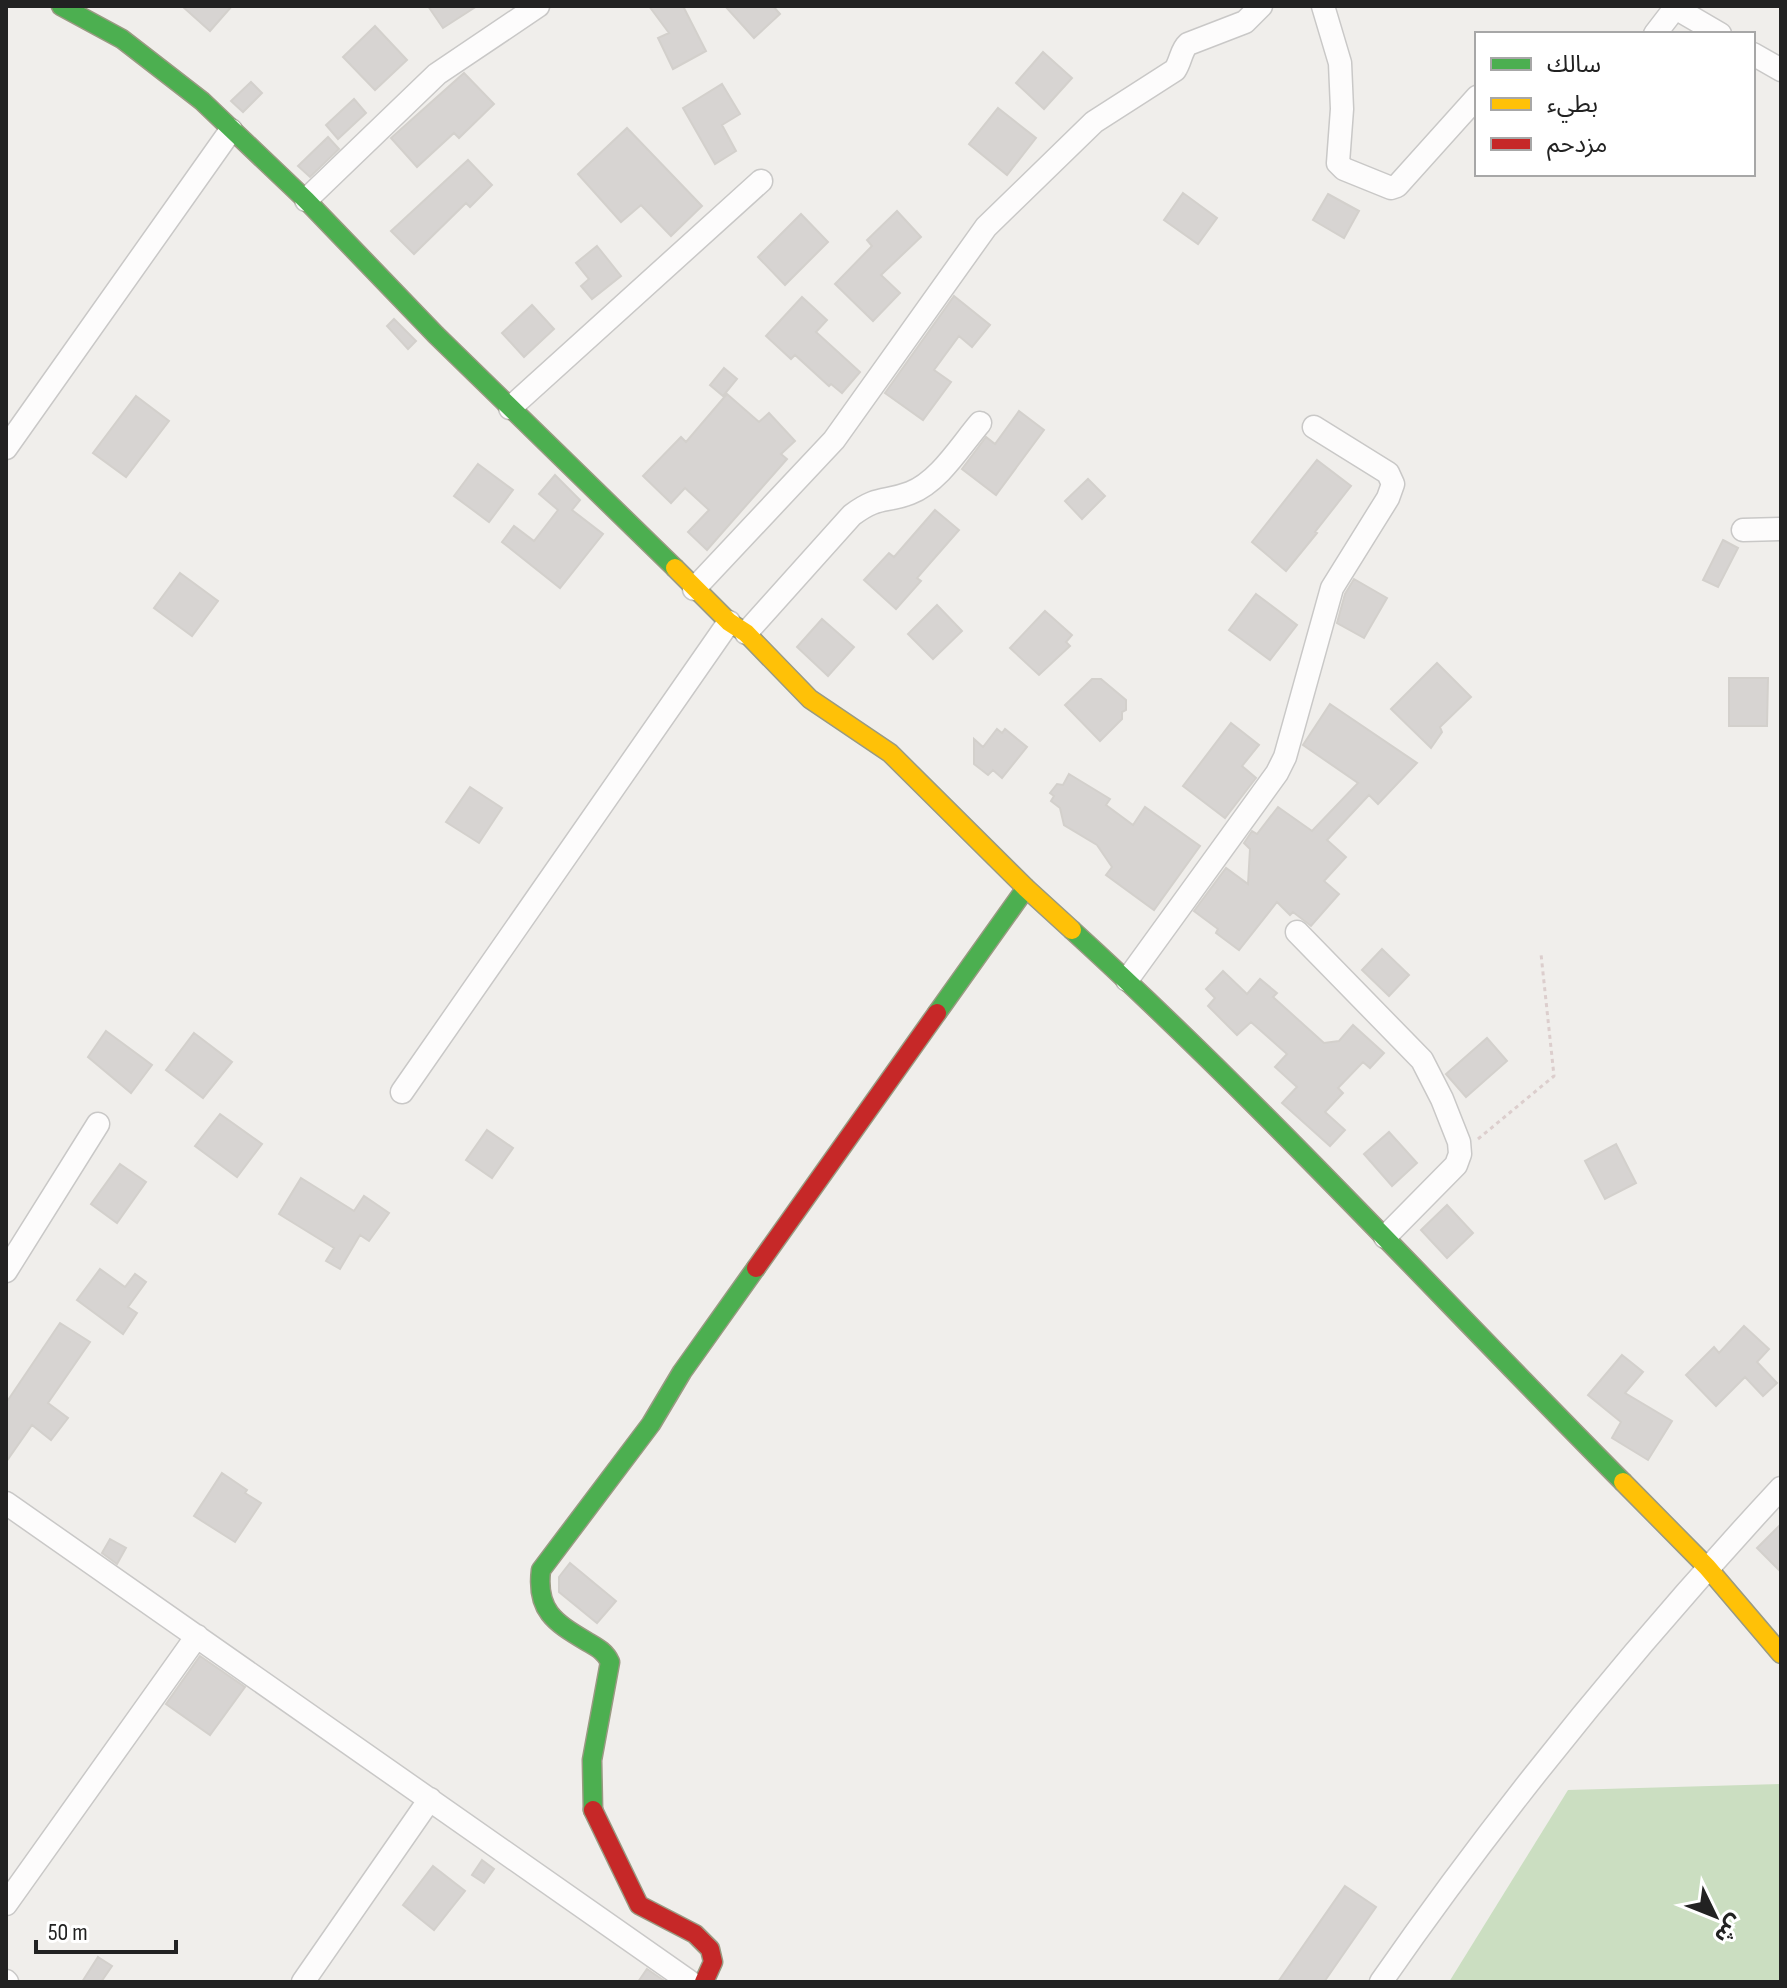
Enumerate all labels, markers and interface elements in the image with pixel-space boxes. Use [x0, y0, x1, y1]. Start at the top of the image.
legend [1475, 32, 1755, 176]
text: سالك [1547, 50, 1601, 79]
text: بطيء [1547, 90, 1598, 123]
text: مزدحم [1547, 130, 1607, 161]
north arrow [1675, 1876, 1755, 1956]
scale bar [36, 1904, 176, 1954]
text: ش [1708, 1908, 1749, 1949]
text: 50 m [48, 1918, 88, 1947]

